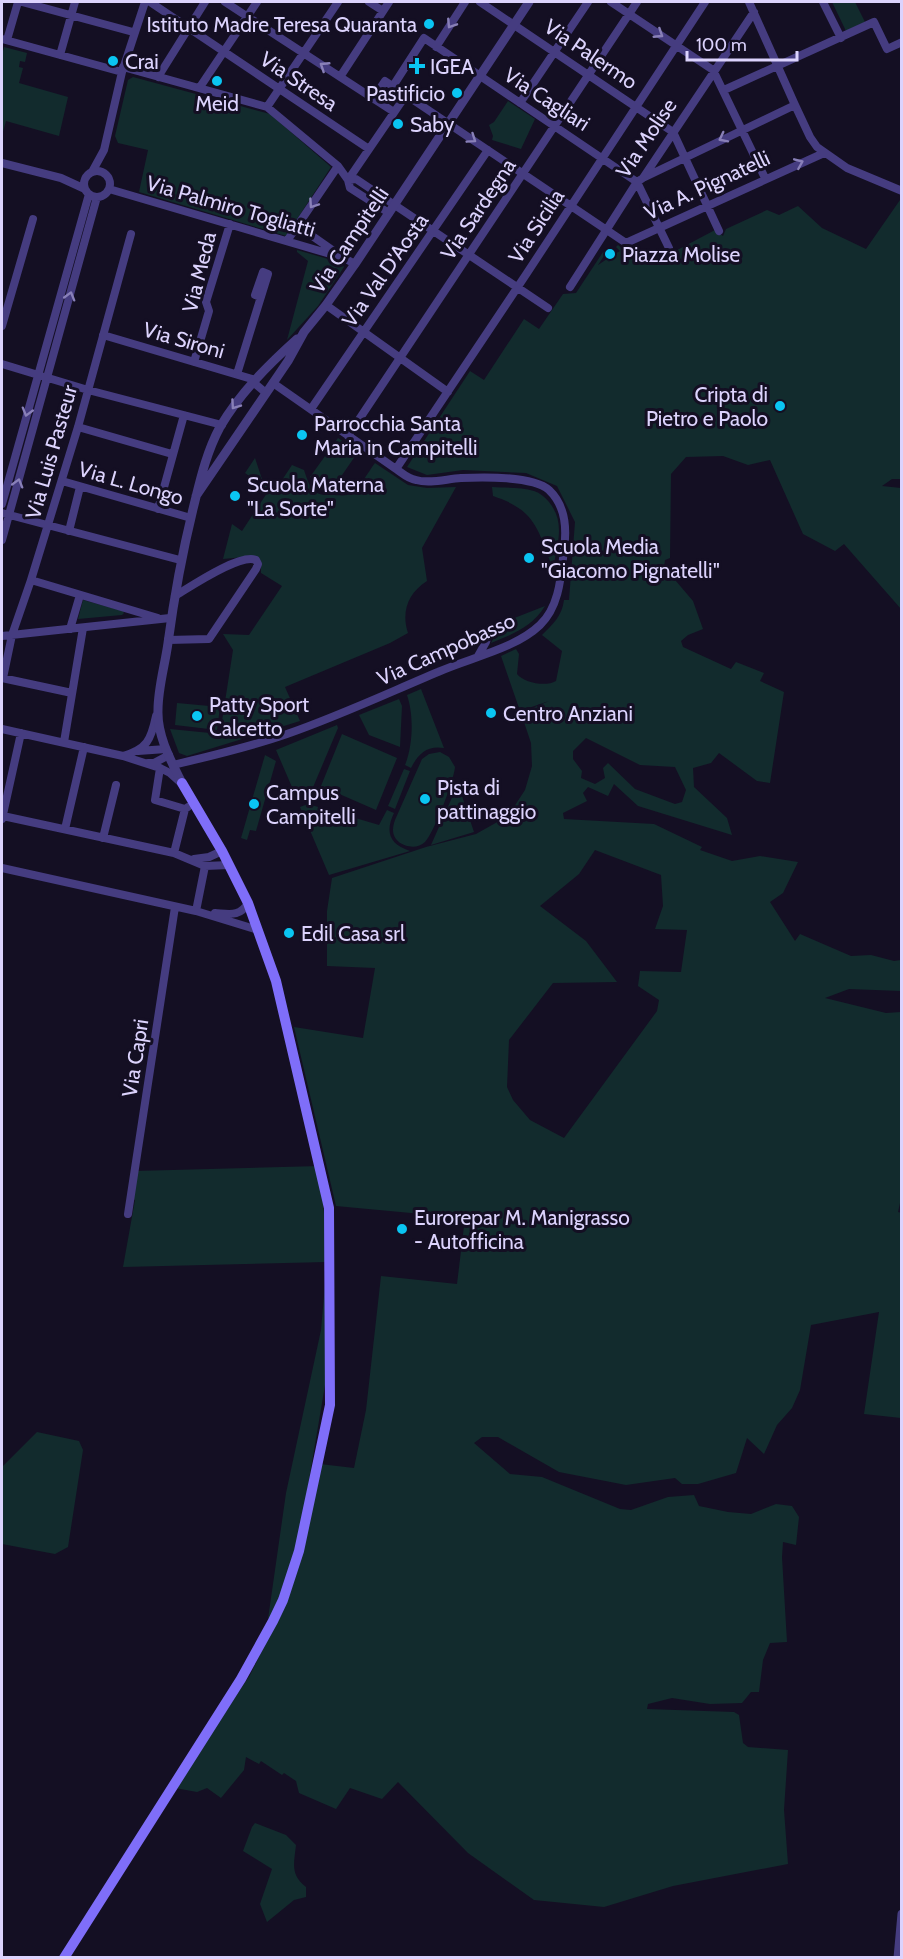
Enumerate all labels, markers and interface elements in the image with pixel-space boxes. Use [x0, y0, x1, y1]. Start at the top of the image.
place label: Istituto Madre Teresa Quaranta [146, 12, 417, 37]
street label: Via Palermo [540, 14, 642, 94]
marker: Istituto Madre Teresa Quaranta [422, 17, 436, 31]
one-way arrow [446, 18, 458, 28]
scale bar [687, 24, 796, 62]
one-way arrow [653, 27, 664, 38]
text: 100 m [696, 34, 747, 56]
street label: Via Stresa [256, 46, 342, 116]
place label: Crai [125, 49, 159, 74]
marker: Crai [106, 54, 120, 68]
place label: IGEA [430, 54, 474, 79]
marker: IGEA [408, 57, 426, 75]
one-way arrow [320, 62, 330, 74]
street label: Via Cagliari [499, 62, 595, 136]
marker: Meid [210, 74, 224, 88]
place label: Pastificio [366, 81, 445, 106]
marker: Pastificio [450, 86, 464, 100]
place label: Meid [195, 91, 239, 116]
street label: Via Molise [610, 93, 682, 182]
place label: Saby [410, 112, 455, 137]
marker: Saby [391, 117, 405, 131]
one-way arrow [718, 131, 729, 143]
one-way arrow [465, 132, 476, 143]
street label: Via A. Pignatelli [640, 145, 774, 225]
street label: Via Sardegna [435, 154, 521, 264]
one-way arrow [793, 158, 804, 170]
street label: Via Palmiro Togliatti [144, 170, 318, 242]
street label: Via Campitelli [304, 182, 394, 298]
street label: Via Sicilia [503, 184, 569, 268]
one-way arrow [309, 197, 320, 208]
street label: Via Val D'Aosta [337, 208, 433, 332]
street label: Via Meda [177, 229, 221, 315]
place label: Piazza Molise [622, 242, 740, 267]
marker: Piazza Molise [603, 247, 617, 261]
one-way arrow [63, 291, 76, 301]
street label: Via Sironi [140, 316, 228, 364]
street label: Via Luis Pasteur [20, 382, 82, 522]
place label: Cripta di Pietro e Paolo [646, 382, 768, 431]
one-way arrow [231, 398, 242, 409]
marker: Cripta di Pietro e Paolo [773, 399, 787, 413]
one-way arrow [22, 407, 35, 417]
place label: Parrocchia Santa Maria in Campitelli [314, 411, 478, 460]
marker: Parrocchia Santa Maria in Campitelli [295, 428, 309, 442]
street label: Via L. Longo [76, 456, 186, 510]
place label: Scuola Materna "La Sorte" [247, 472, 384, 521]
one-way arrow [10, 479, 23, 489]
marker: Scuola Materna "La Sorte" [228, 489, 242, 503]
place label: Scuola Media "Giacomo Pignatelli" [541, 534, 720, 583]
marker: Scuola Media "Giacomo Pignatelli" [522, 551, 536, 565]
street label: Via Campobasso [373, 607, 519, 691]
place label: Patty Sport Calcetto [209, 692, 309, 741]
place label: Centro Anziani [503, 701, 633, 726]
marker: Centro Anziani [484, 706, 498, 720]
marker: Patty Sport Calcetto [190, 709, 204, 723]
place label: Pista di pattinaggio [437, 775, 536, 824]
place label: Campus Campitelli [266, 780, 356, 829]
marker: Pista di pattinaggio [418, 792, 432, 806]
marker: Campus Campitelli [247, 797, 261, 811]
place label: Edil Casa srl [301, 921, 405, 946]
marker: Edil Casa srl [282, 926, 296, 940]
street label: Via Capri [116, 1017, 154, 1099]
place label: Eurorepar M. Manigrasso - Autofficina [414, 1205, 630, 1254]
marker: Eurorepar M. Manigrasso - Autofficina [395, 1222, 409, 1236]

